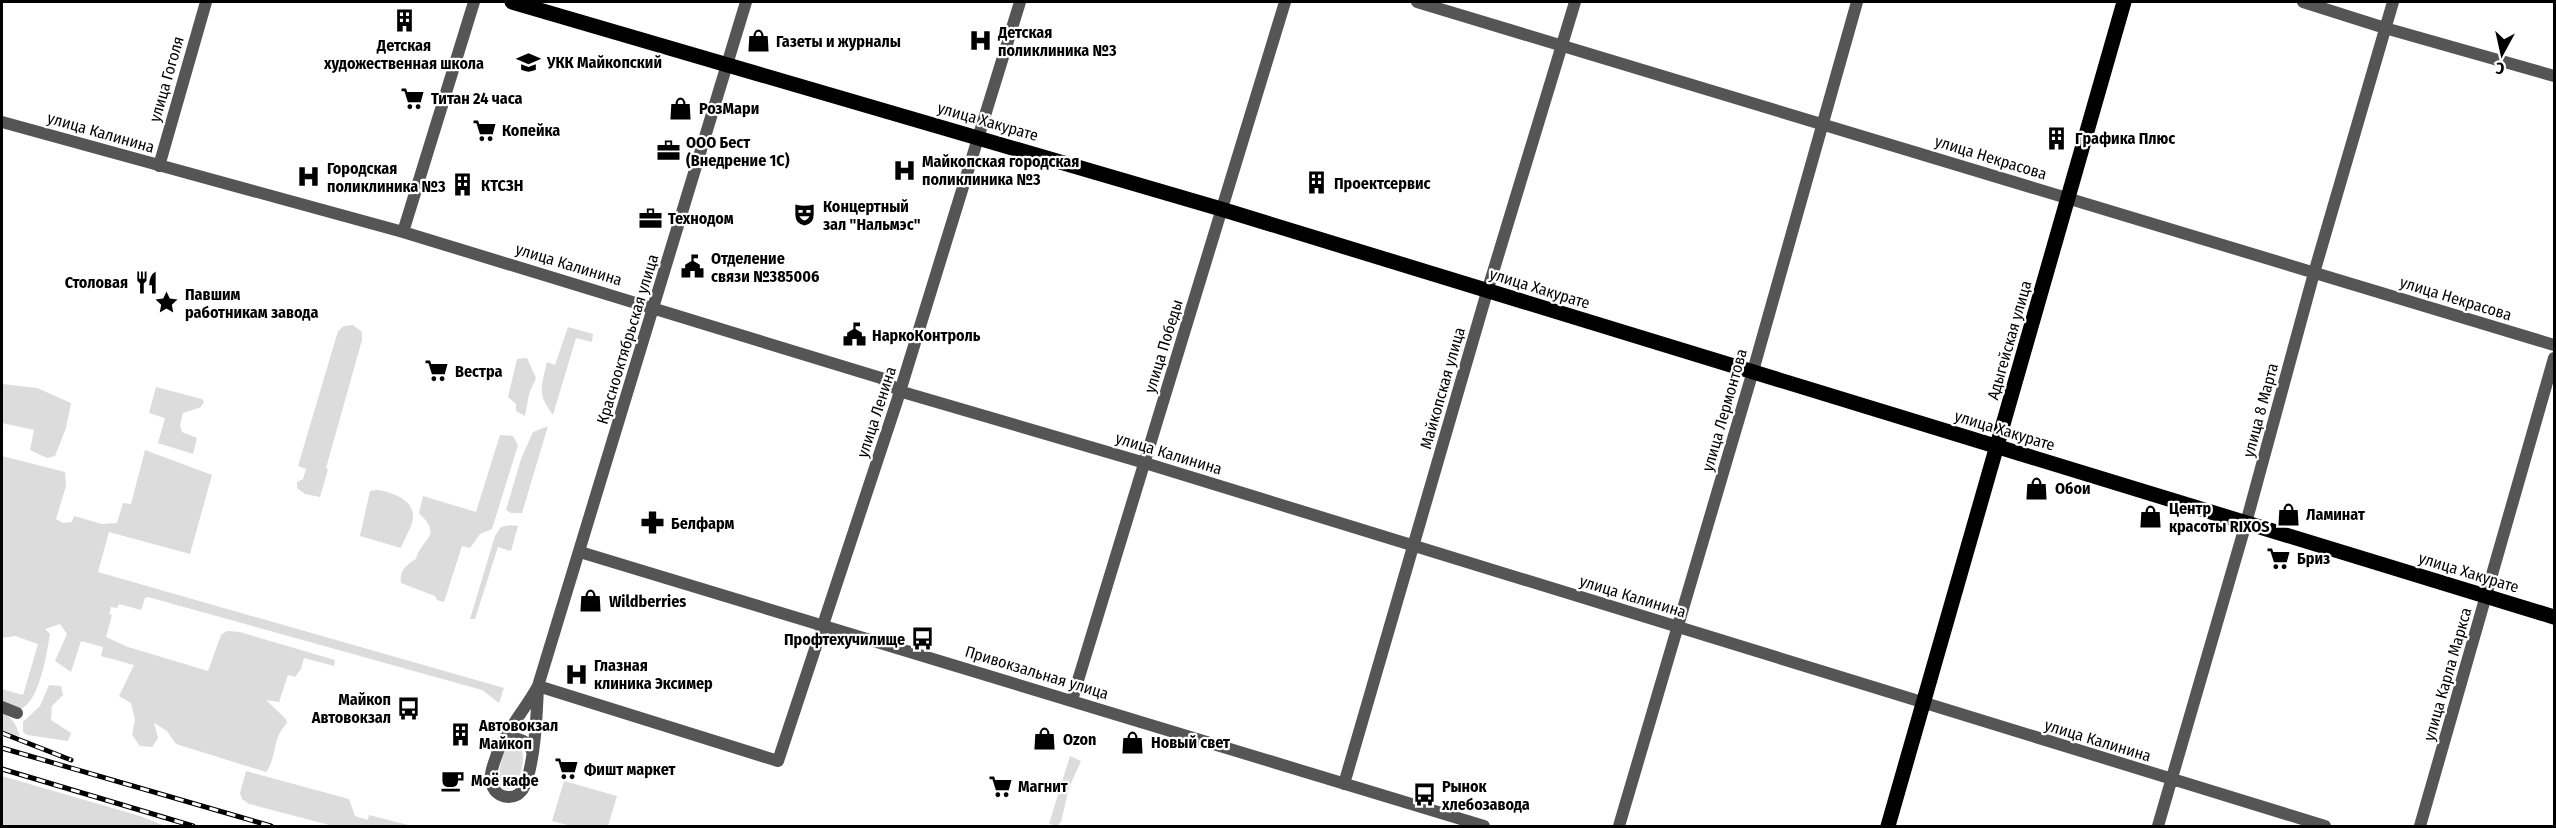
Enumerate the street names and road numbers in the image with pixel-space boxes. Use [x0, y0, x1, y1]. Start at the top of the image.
street label: улица Гоголя [145, 34, 188, 124]
street label: улица Хакурате [935, 98, 1041, 145]
street label: улица Калинина [45, 108, 157, 157]
street label: улица Некрасова [1933, 131, 2049, 184]
street label: улица Калинина [513, 239, 625, 290]
street label: Краснооктябрьская улица [593, 252, 662, 426]
street label: улица Хакурате [1487, 264, 1592, 313]
street label: улица Некрасова [2398, 272, 2514, 325]
street label: Адыгейская улица [1983, 278, 2036, 402]
street label: улица Победы [1140, 297, 1187, 395]
street label: Майкопская улица [1416, 325, 1469, 451]
street label: улица Лермонтова [1698, 347, 1751, 474]
street label: улица 8 Марта [2239, 361, 2282, 459]
street label: улица Ленина [853, 364, 900, 460]
street label: улица Хакурате [1952, 406, 2057, 455]
street label: улица Калинина [1113, 428, 1225, 479]
street label: улица Хакурате [2416, 548, 2521, 597]
street label: улица Калинина [1577, 571, 1689, 622]
street label: улица Карла Маркса [2419, 605, 2476, 743]
street label: Привокзальная улица [963, 642, 1111, 703]
street label: улица Калинина [2042, 715, 2154, 766]

